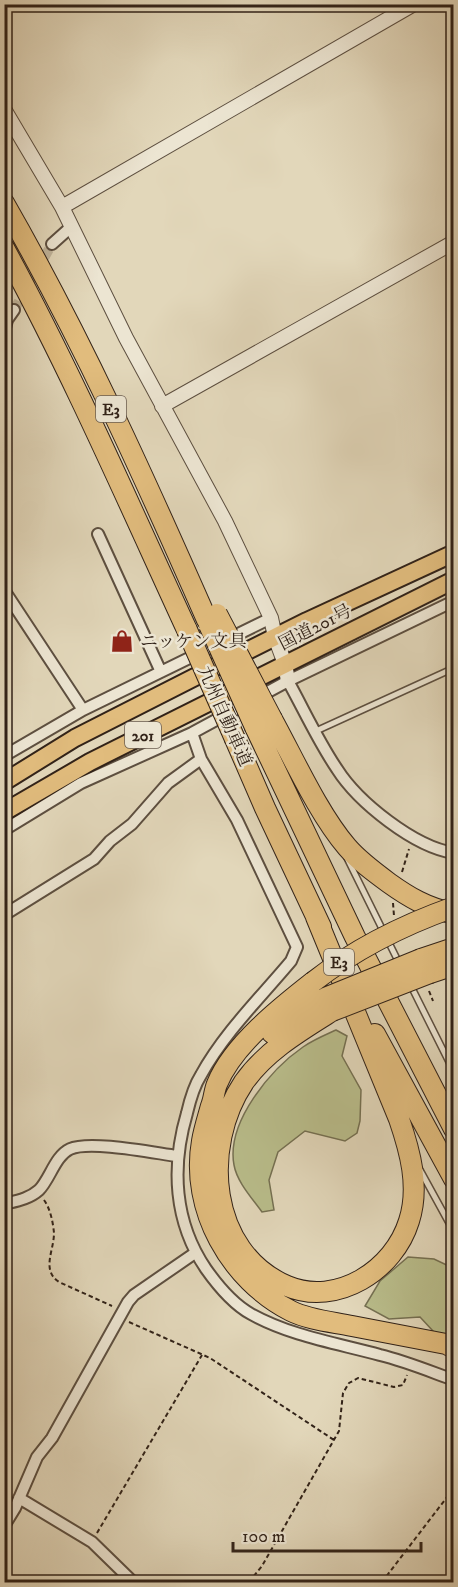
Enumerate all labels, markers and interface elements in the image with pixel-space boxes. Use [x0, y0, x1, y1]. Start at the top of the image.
road number: E3 [96, 396, 126, 422]
street label: 国道201号 [275, 600, 356, 656]
shop icon: ニッケン文具 [109, 628, 135, 654]
place label: ニッケン文具 [140, 631, 246, 653]
street label: 九州自動車道 [192, 663, 256, 770]
road number: 201 [125, 722, 161, 748]
road number: E3 [324, 949, 354, 975]
scale bar [233, 1515, 420, 1553]
text: 100 m [242, 1526, 285, 1548]

